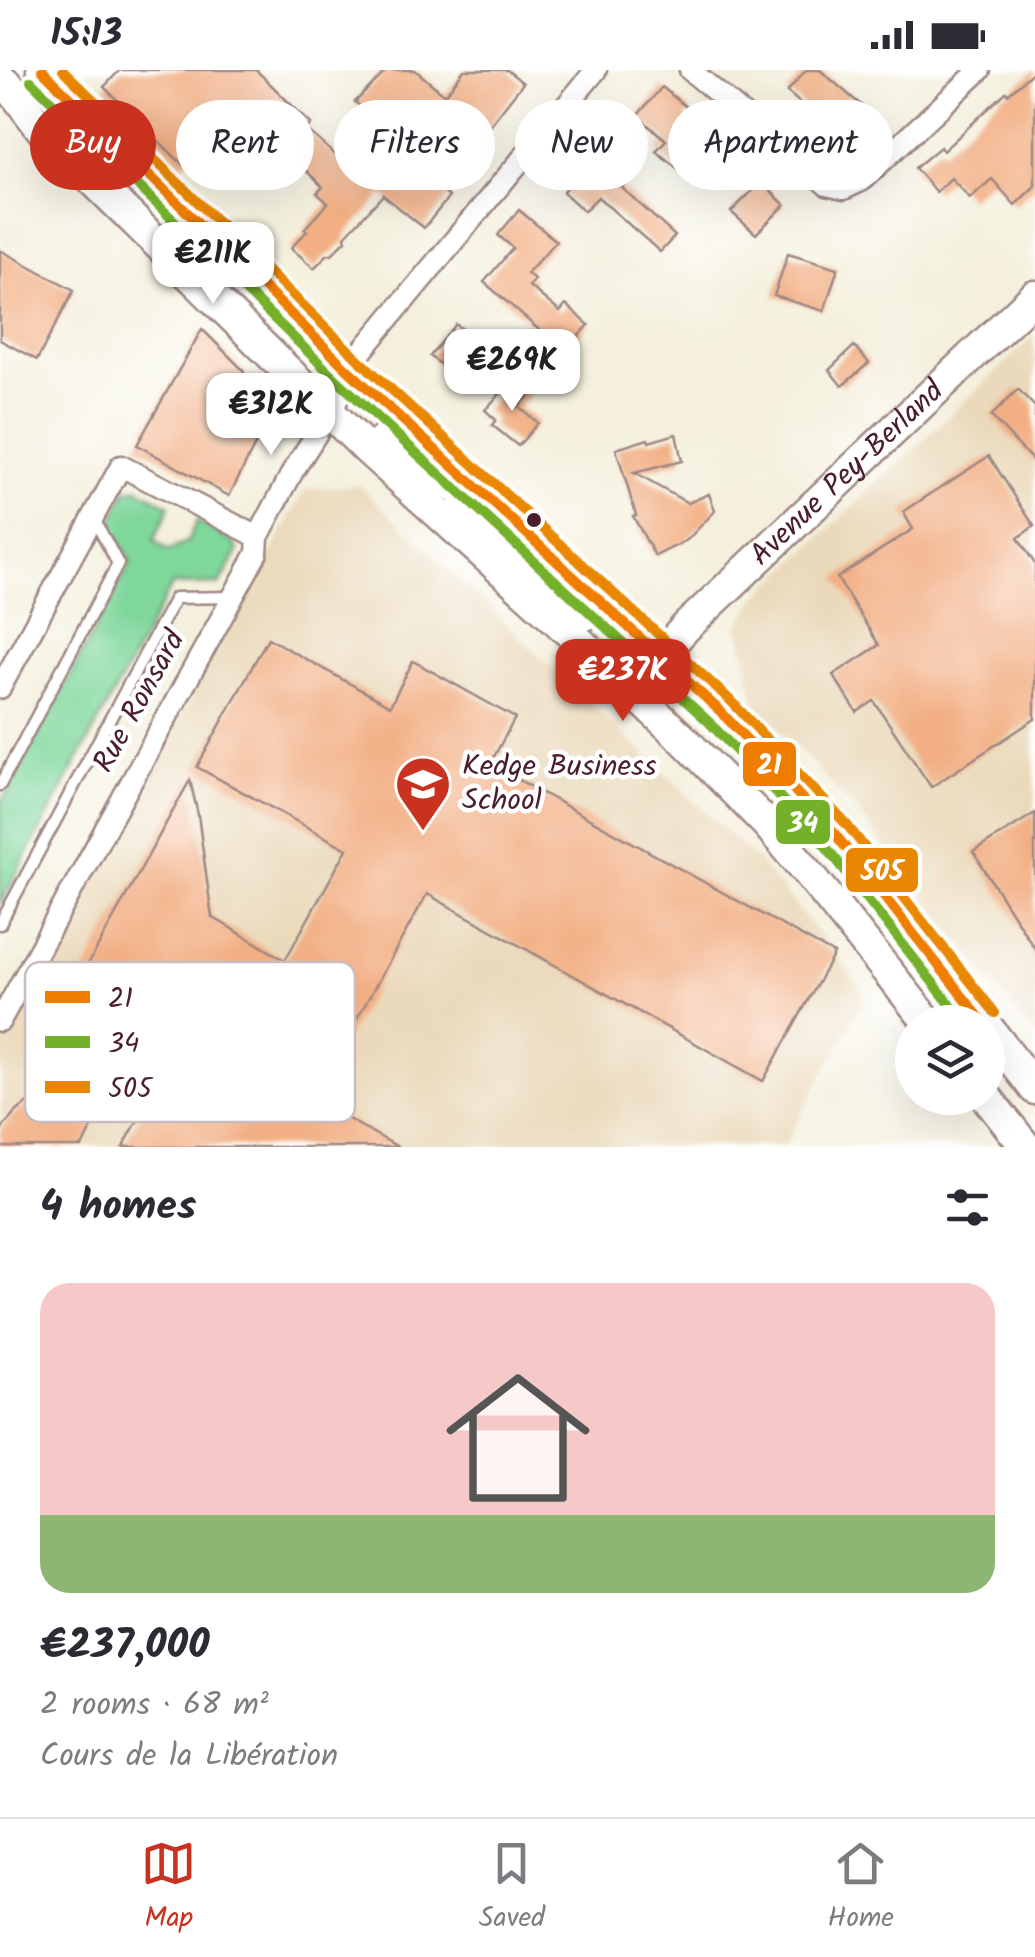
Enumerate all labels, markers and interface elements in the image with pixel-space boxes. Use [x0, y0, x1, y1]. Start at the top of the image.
text: 15:13 [50, 5, 122, 65]
chip: Buy [30, 100, 156, 190]
chip: Rent [176, 100, 314, 190]
chip: Filters [334, 100, 495, 190]
chip: New [515, 100, 648, 190]
chip: Apartment [668, 100, 893, 190]
pin: €211K [143, 222, 283, 307]
text: €211K [174, 229, 252, 280]
pin: €269K [442, 329, 582, 414]
text: €269K [466, 336, 558, 387]
street label: Avenue Pey-Berland [739, 369, 957, 578]
pin: €312K [201, 373, 341, 458]
text: €312K [228, 380, 314, 431]
unlabelled marker [524, 510, 544, 530]
street label: Rue Ronsard [81, 621, 199, 782]
pin: €237K [553, 639, 693, 724]
text: €237K [578, 646, 668, 697]
line badge: 21 [741, 740, 798, 788]
place label: Kedge Business School [462, 743, 657, 825]
text: 21 [757, 744, 782, 789]
school or university icon: Kedge Business School [393, 754, 453, 833]
line badge: 34 [774, 798, 832, 846]
text: 34 [787, 802, 818, 847]
line badge: 505 [844, 846, 920, 894]
text: 505 [860, 850, 906, 895]
legend [25, 962, 355, 1122]
text: 21 [108, 977, 133, 1022]
map controls [895, 1005, 1005, 1115]
button: layers [895, 1005, 1005, 1115]
text: 34 [108, 1022, 139, 1067]
text: 505 [108, 1067, 154, 1112]
text: 4 homes [40, 1174, 196, 1241]
icon: filters [940, 1180, 995, 1235]
icon: home [428, 1348, 608, 1528]
text: €237,000 [40, 1613, 210, 1680]
text: 2 rooms · 68 m² [40, 1680, 269, 1731]
text: Cours de la Libération [40, 1731, 338, 1782]
tab: Map [141, 1836, 196, 1941]
tab: Saved [479, 1836, 545, 1941]
tab: Home [827, 1836, 894, 1941]

